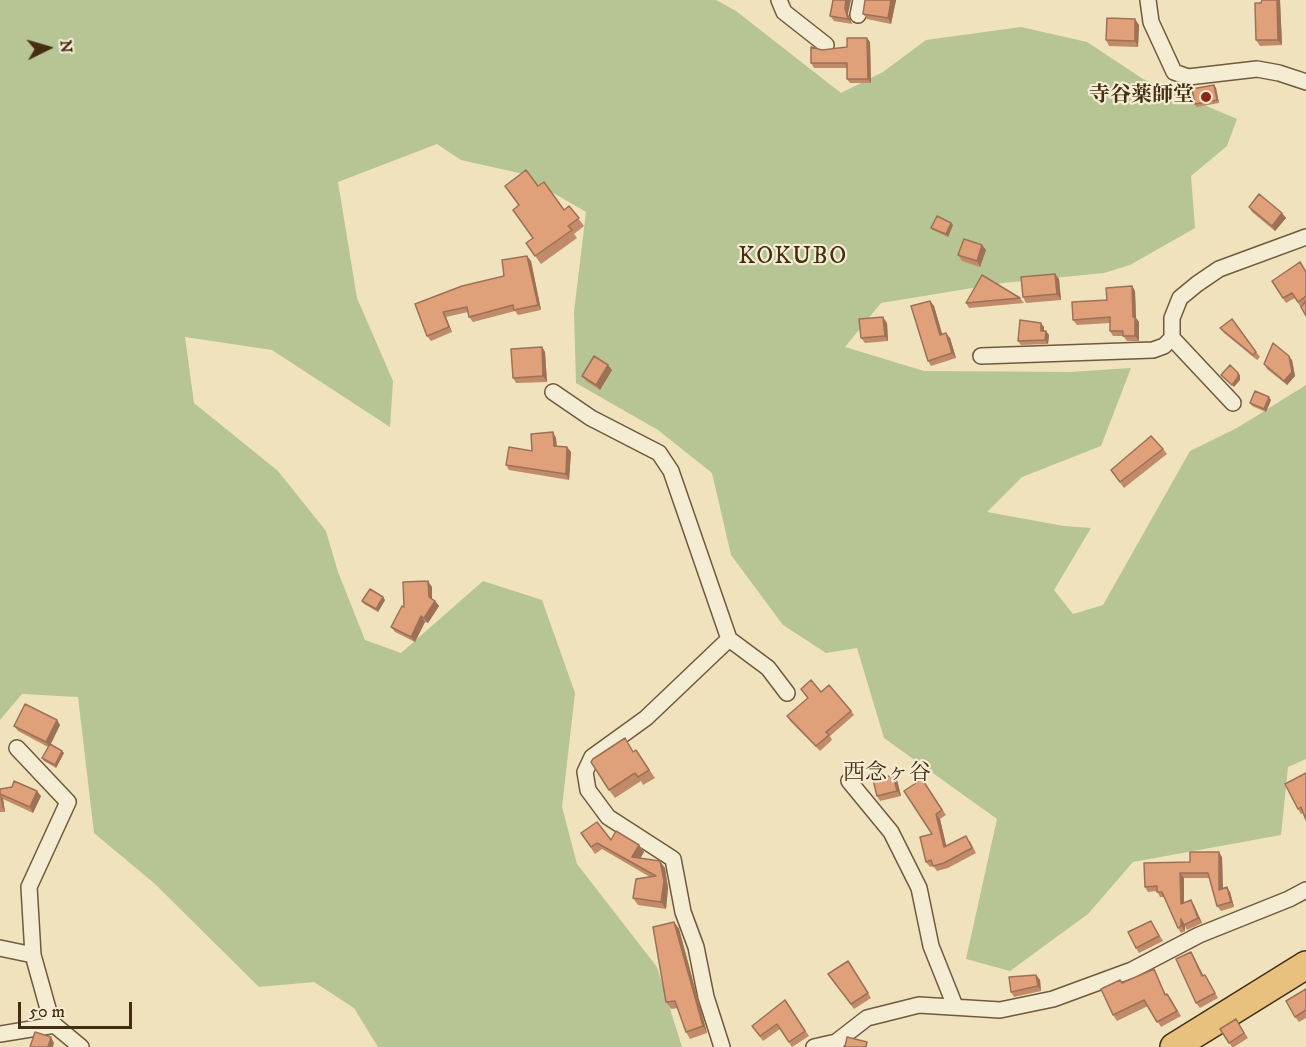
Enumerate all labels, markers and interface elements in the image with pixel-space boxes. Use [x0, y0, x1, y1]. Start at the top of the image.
north arrow [18, 18, 78, 78]
text: N [55, 39, 76, 54]
place label: 寺谷薬師堂 [1089, 84, 1194, 110]
marker: 寺谷薬師堂 [1199, 90, 1213, 104]
district label: KOKUBO [738, 244, 848, 272]
district label: 西念ヶ谷 [843, 761, 931, 787]
scale bar [21, 990, 135, 1028]
text: 50 m [29, 1001, 65, 1023]

